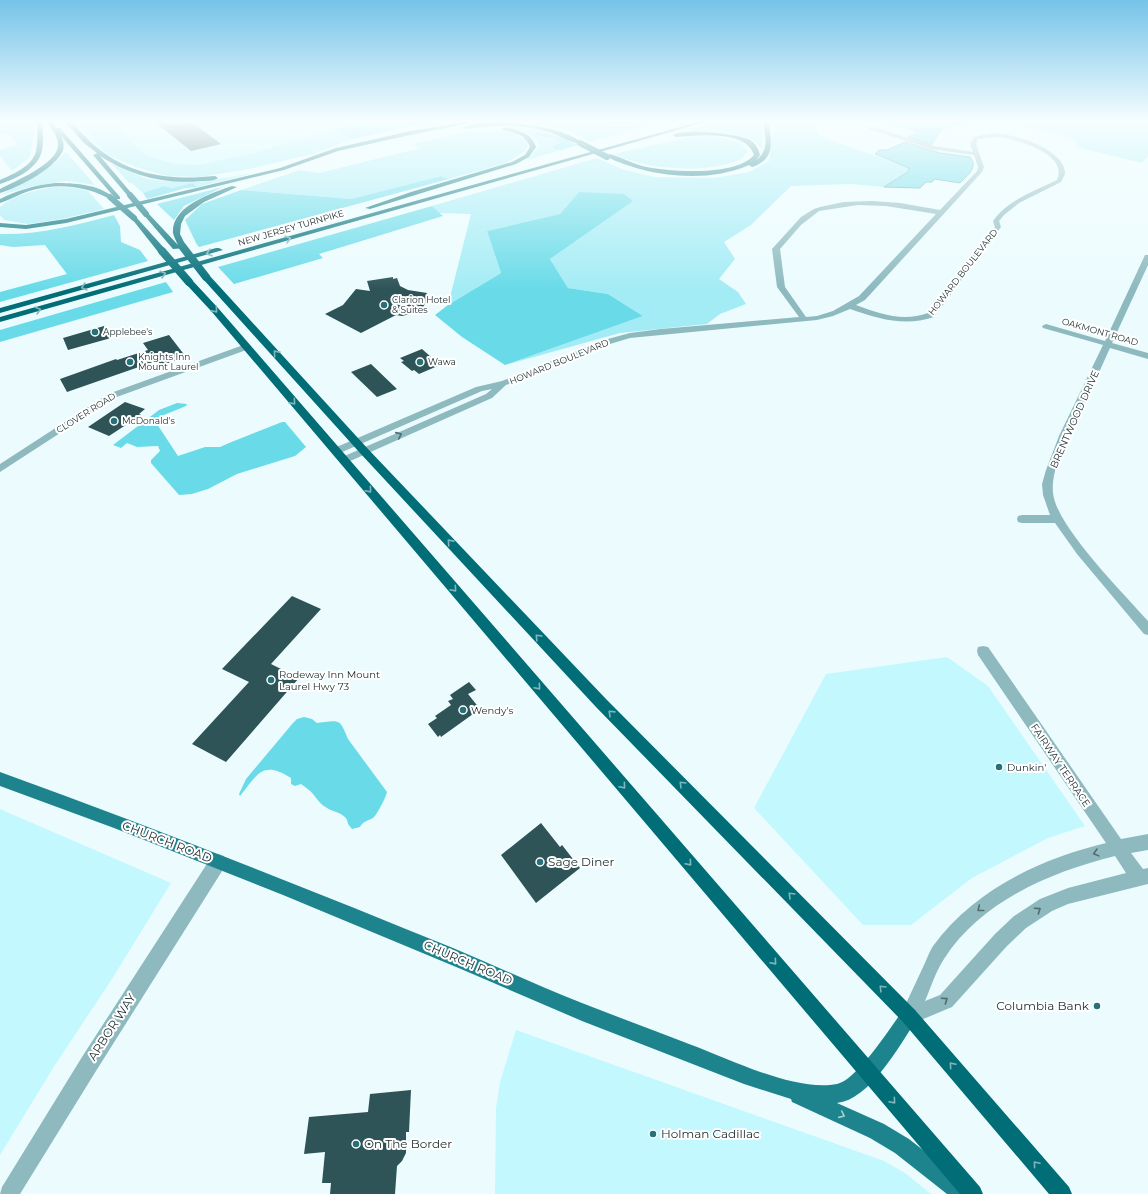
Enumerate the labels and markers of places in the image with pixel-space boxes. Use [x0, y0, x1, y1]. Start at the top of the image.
place label: Clarion Hotel & Suites [392, 294, 450, 315]
marker: Clarion Hotel & Suites [379, 300, 389, 310]
place label: Applebee's [103, 326, 153, 337]
marker: Applebee's [90, 327, 100, 337]
place label: Knights Inn Mount Laurel [138, 351, 198, 372]
place label: Wawa [428, 356, 456, 367]
marker: Knights Inn Mount Laurel [125, 357, 135, 367]
marker: Wawa [415, 357, 425, 367]
place label: McDonald's [122, 415, 175, 426]
marker: McDonald's [109, 416, 119, 426]
place label: Rodeway Inn Mount Laurel Hwy 73 [279, 668, 380, 693]
marker: Rodeway Inn Mount Laurel Hwy 73 [266, 675, 276, 685]
place label: Wendy's [471, 704, 514, 717]
marker: Wendy's [458, 705, 468, 715]
place label: Dunkin' [1007, 761, 1046, 774]
marker: Dunkin' [994, 762, 1004, 772]
place label: Sage Diner [548, 854, 615, 869]
marker: Sage Diner [535, 857, 545, 867]
place label: Columbia Bank [996, 998, 1090, 1013]
marker: Columbia Bank [1092, 1001, 1102, 1011]
place label: Holman Cadillac [661, 1126, 760, 1141]
marker: Holman Cadillac [648, 1129, 658, 1139]
place label: On The Border [364, 1136, 452, 1151]
marker: On The Border [351, 1139, 361, 1149]

